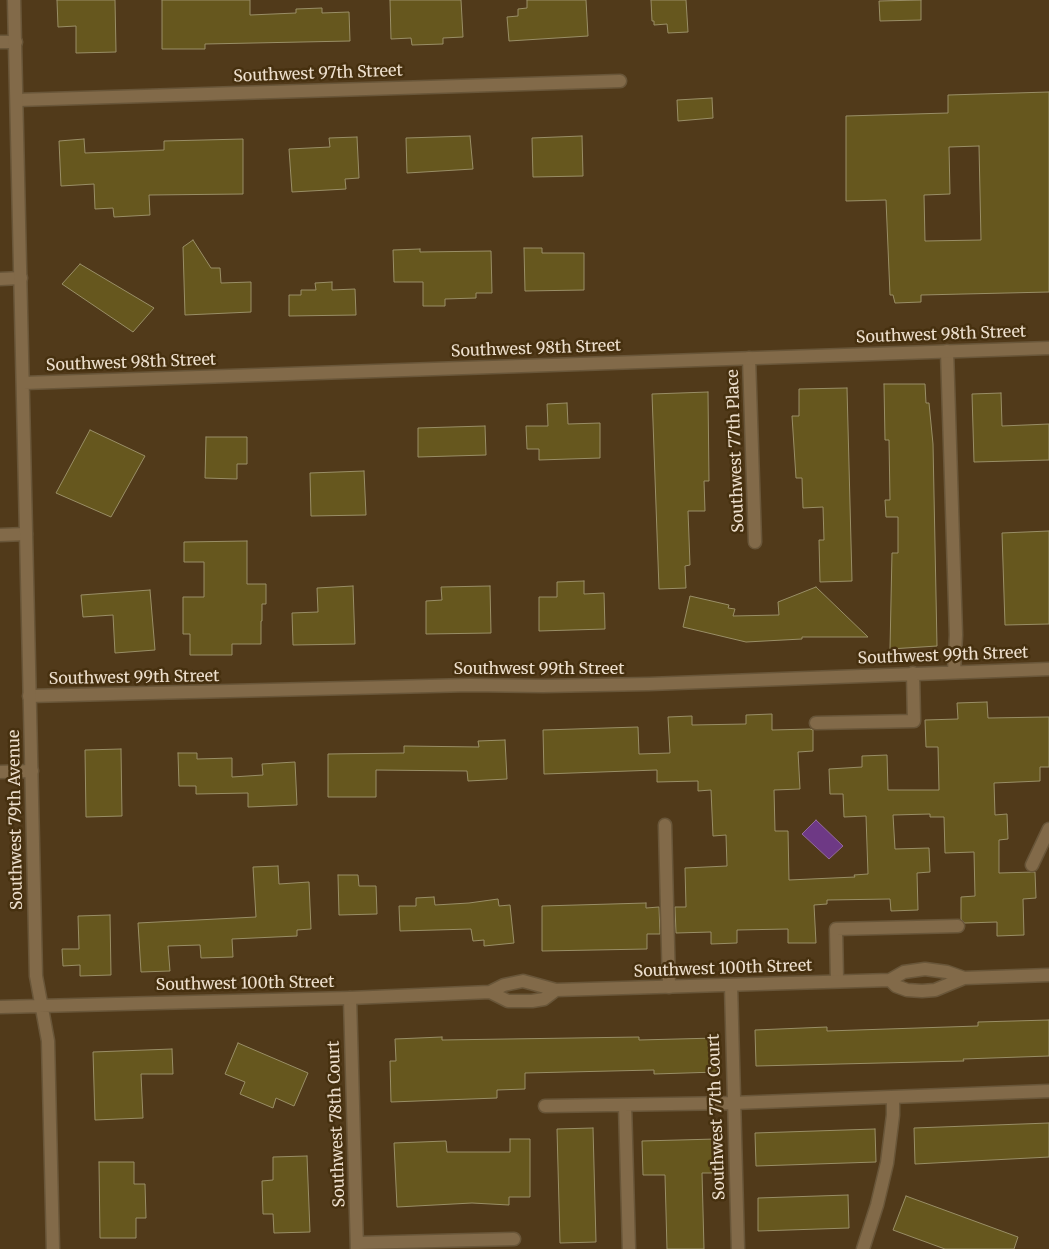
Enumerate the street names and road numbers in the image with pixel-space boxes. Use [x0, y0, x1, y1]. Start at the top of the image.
street label: Southwest 97th Street [233, 61, 403, 87]
street label: Southwest 98th Street [856, 322, 1026, 348]
street label: Southwest 98th Street [451, 336, 621, 362]
street label: Southwest 98th Street [46, 350, 216, 376]
street label: Southwest 77th Place [724, 369, 748, 533]
street label: Southwest 99th Street [857, 643, 1029, 669]
street label: Southwest 99th Street [454, 659, 624, 679]
street label: Southwest 99th Street [48, 667, 220, 689]
street label: Southwest 79th Avenue [5, 730, 27, 910]
street label: Southwest 100th Street [633, 956, 813, 982]
street label: Southwest 100th Street [155, 973, 335, 995]
street label: Southwest 77th Court [705, 1033, 729, 1201]
street label: Southwest 78th Court [324, 1040, 350, 1208]

